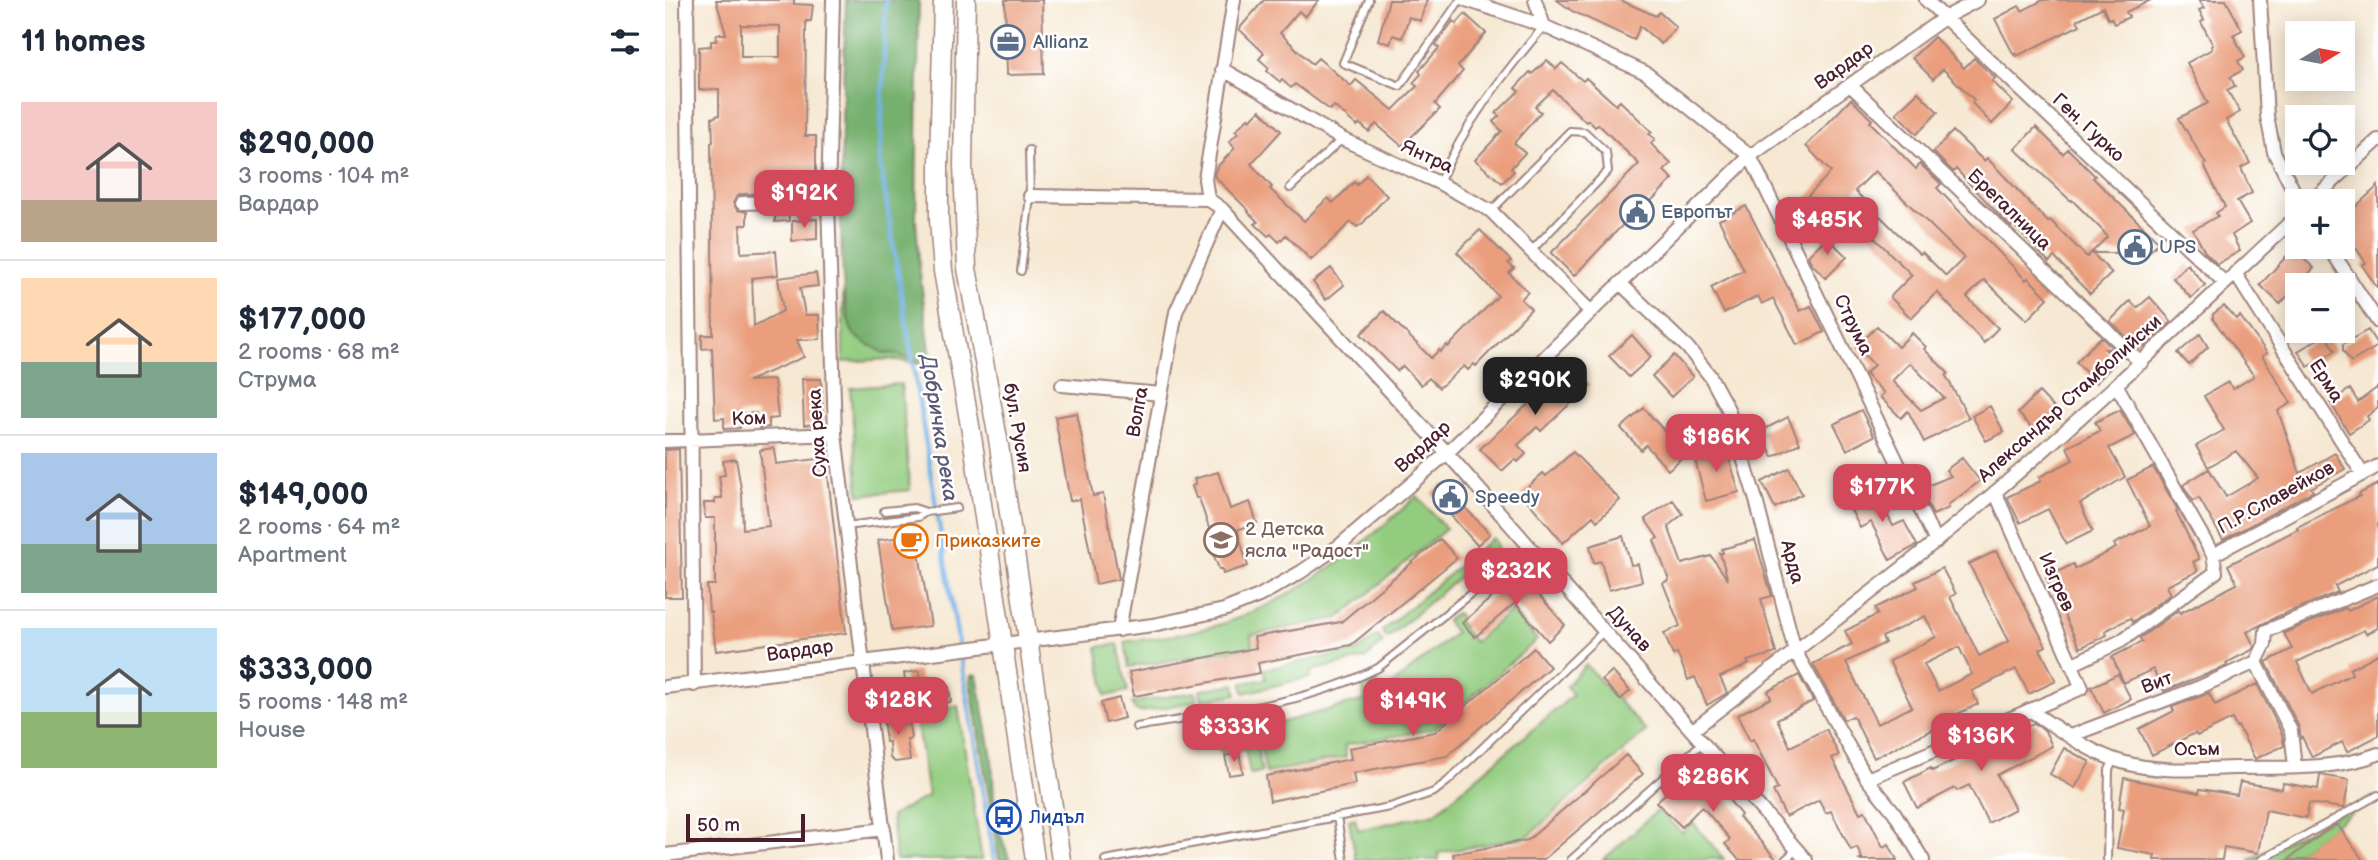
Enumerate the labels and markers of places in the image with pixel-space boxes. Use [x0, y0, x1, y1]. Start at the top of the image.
office icon: Allianz [989, 23, 1027, 61]
place label: Allianz [1033, 31, 1089, 54]
pin: $192K [755, 170, 853, 230]
public building icon: Европът [1618, 193, 1656, 231]
pin: $485K [1778, 198, 1876, 257]
place label: Европът [1661, 201, 1733, 224]
public building icon: UPS [2116, 228, 2154, 266]
place label: UPS [2159, 236, 2196, 259]
pin: $290K [1486, 358, 1584, 417]
pin: $186K [1667, 414, 1765, 474]
pin: $177K [1833, 464, 1931, 524]
public building icon: Speedy [1431, 478, 1469, 516]
place label: Speedy [1475, 486, 1540, 509]
place label: 2 Детска ясла "Радост" [1245, 518, 1369, 563]
school or university icon: 2 Детска ясла "Радост" [1202, 521, 1240, 559]
cafe icon: Приказките [892, 522, 930, 560]
place label: Приказките [935, 530, 1041, 553]
pin: $232K [1467, 548, 1565, 608]
pin: $128K [849, 678, 947, 737]
pin: $149K [1364, 678, 1462, 738]
pin: $333K [1185, 704, 1283, 764]
pin: $136K [1932, 714, 2030, 773]
pin: $286K [1664, 754, 1762, 814]
bus stop icon: Лидъл [985, 798, 1023, 836]
place label: Лидъл [1028, 806, 1085, 829]

